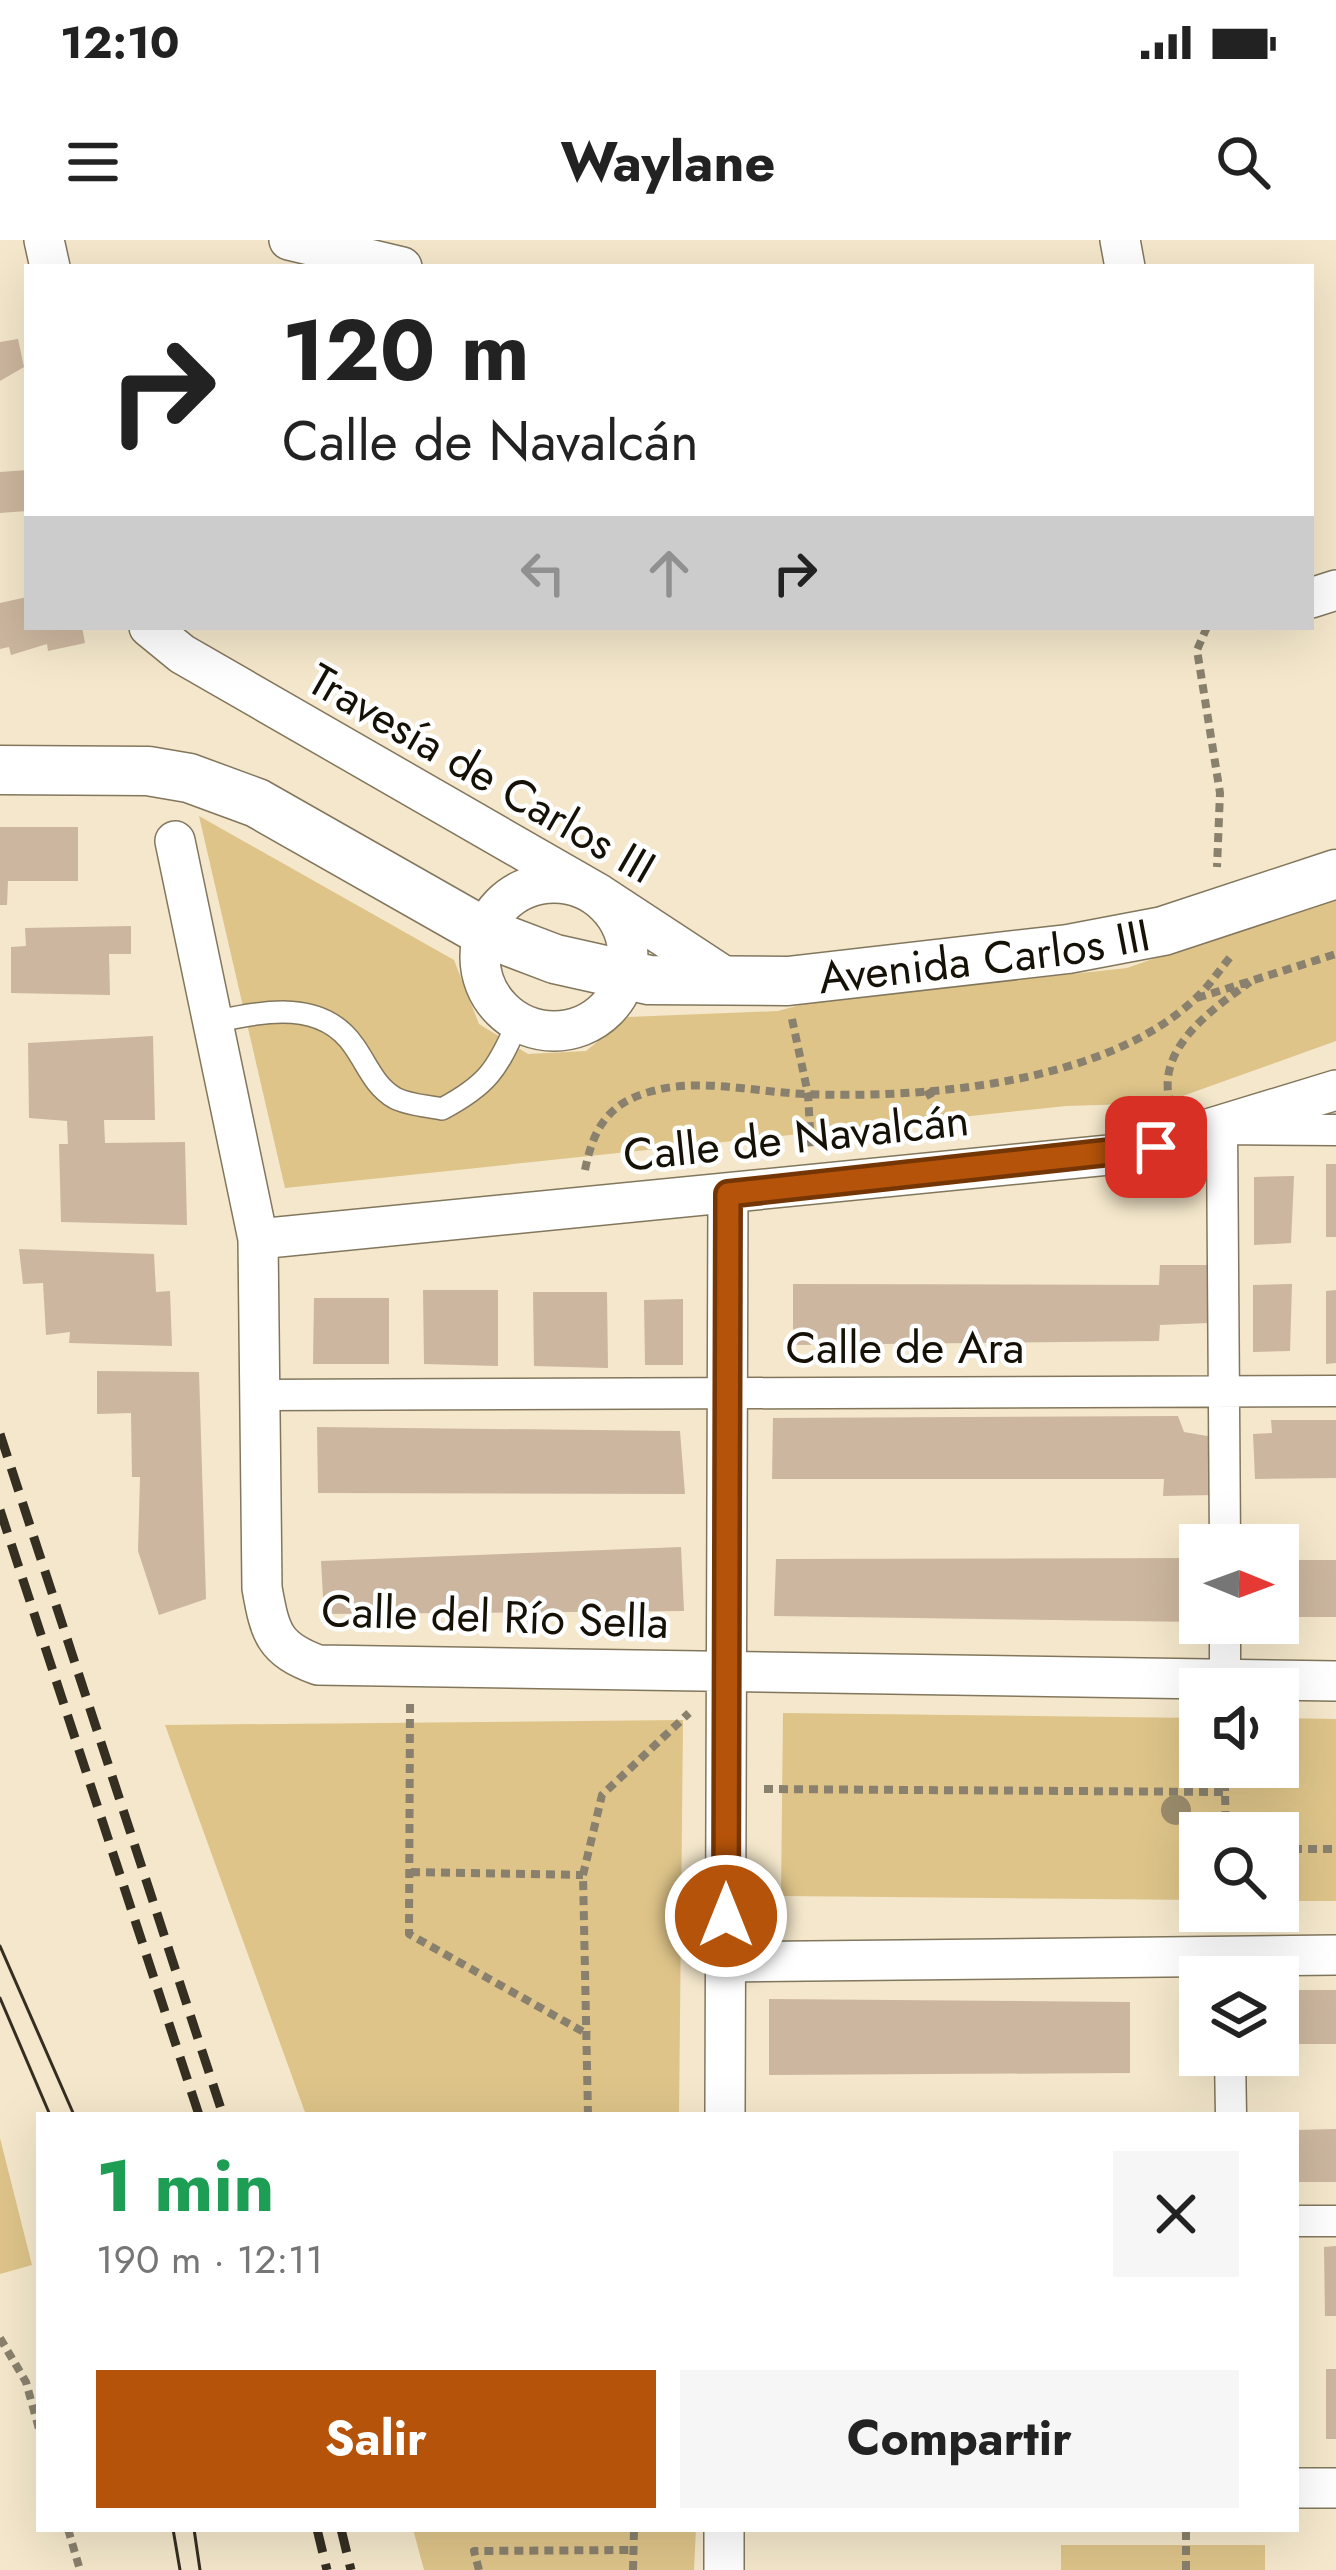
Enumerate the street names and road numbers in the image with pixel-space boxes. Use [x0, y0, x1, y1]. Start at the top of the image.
street label: Travesía de Carlos III [296, 647, 667, 899]
street label: Avenida Carlos III [815, 902, 1155, 1010]
street label: Calle de Navalcán [620, 1087, 972, 1188]
street label: Calle de Ara [786, 1315, 1024, 1380]
street label: Calle del Río Sella [320, 1578, 670, 1655]

